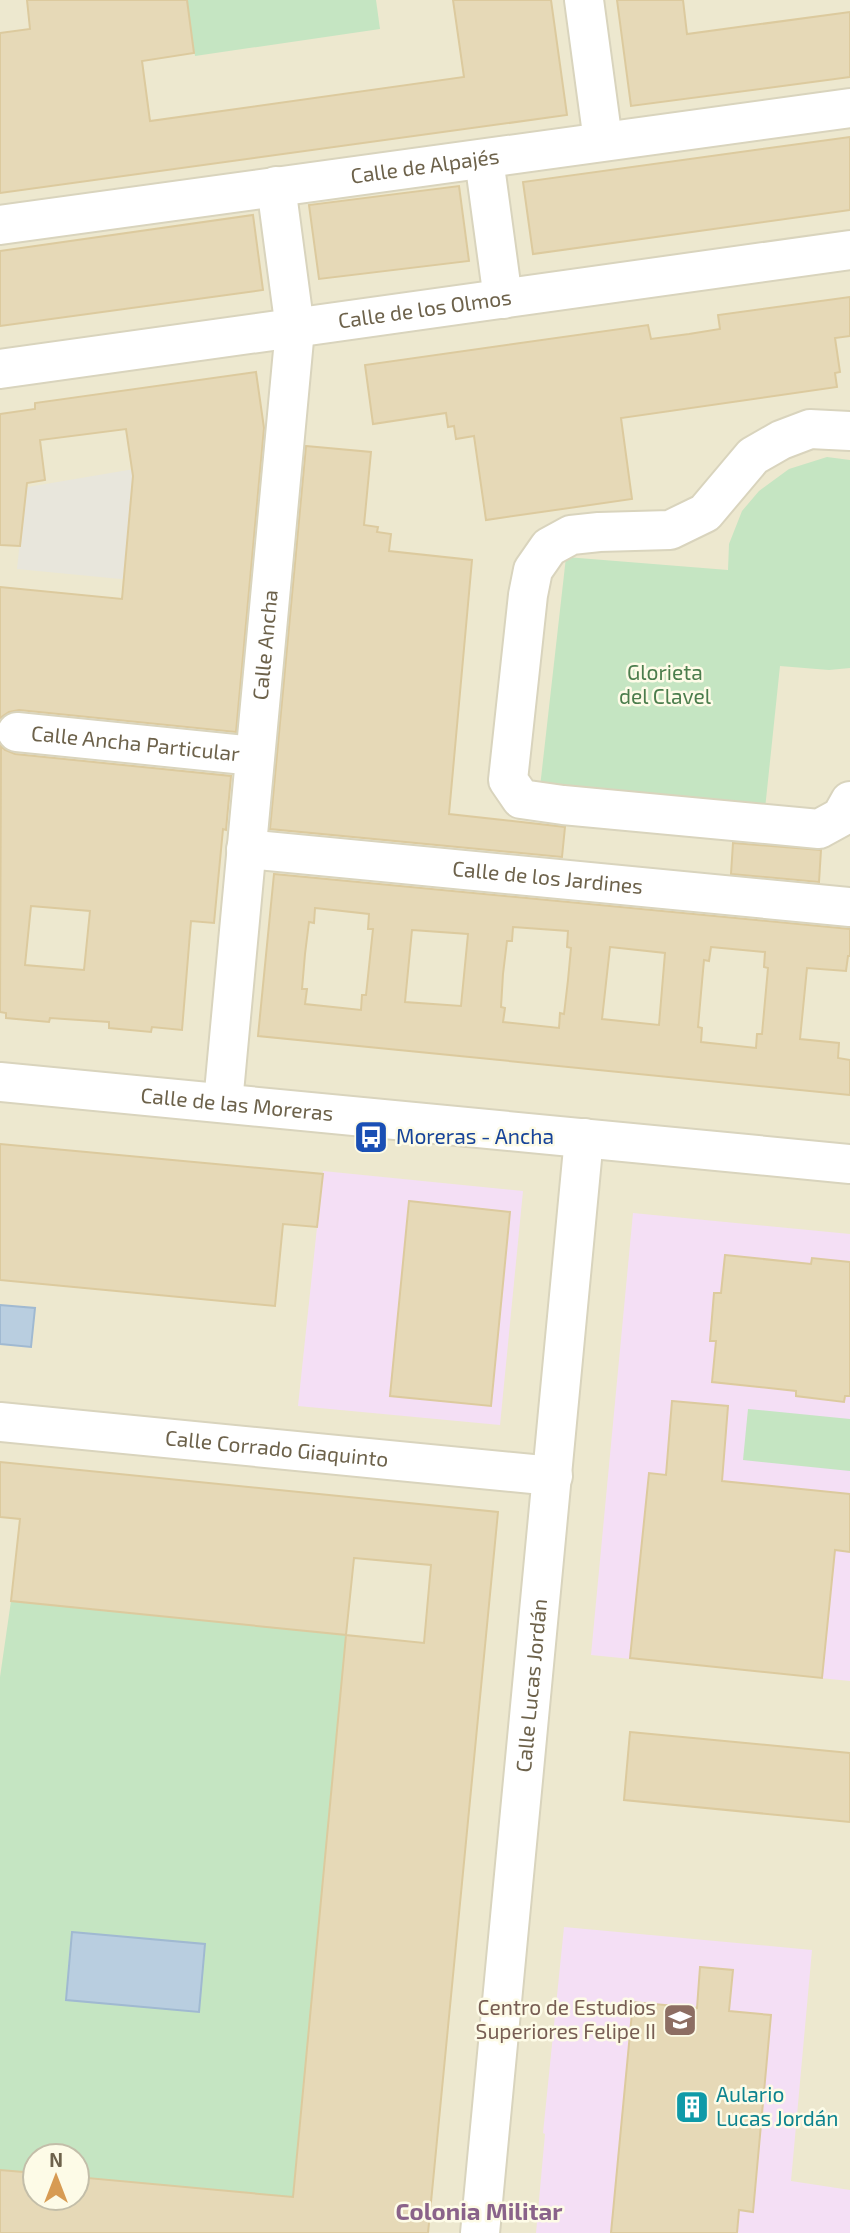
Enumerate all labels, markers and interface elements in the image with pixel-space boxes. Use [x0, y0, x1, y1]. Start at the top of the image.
street label: Calle de Alpajés [349, 142, 501, 188]
street label: Calle de los Olmos [336, 284, 513, 333]
street label: Calle Ancha [247, 589, 282, 701]
park label: Glorieta del Clavel [619, 659, 712, 708]
street label: Calle Ancha Particular [30, 720, 242, 765]
street label: Calle de los Jardines [451, 855, 644, 898]
street label: Calle de las Moreras [140, 1082, 335, 1125]
bus stop icon: Moreras - Ancha [352, 1118, 390, 1156]
place label: Moreras - Ancha [396, 1123, 554, 1148]
street label: Calle Corrado Giaquinto [164, 1424, 390, 1471]
street label: Calle Lucas Jordán [510, 1597, 551, 1773]
place label: Centro de Estudios Superiores Felipe II [476, 1994, 656, 2043]
school or university icon: Centro de Estudios Superiores Felipe II [661, 2001, 699, 2039]
place label: Aulario Lucas Jordán [716, 2081, 839, 2130]
building icon: Aulario Lucas Jordán [673, 2088, 711, 2126]
north arrow [21, 2142, 91, 2212]
text: N [49, 2148, 63, 2171]
district label: Colonia Militar [395, 2196, 563, 2225]

